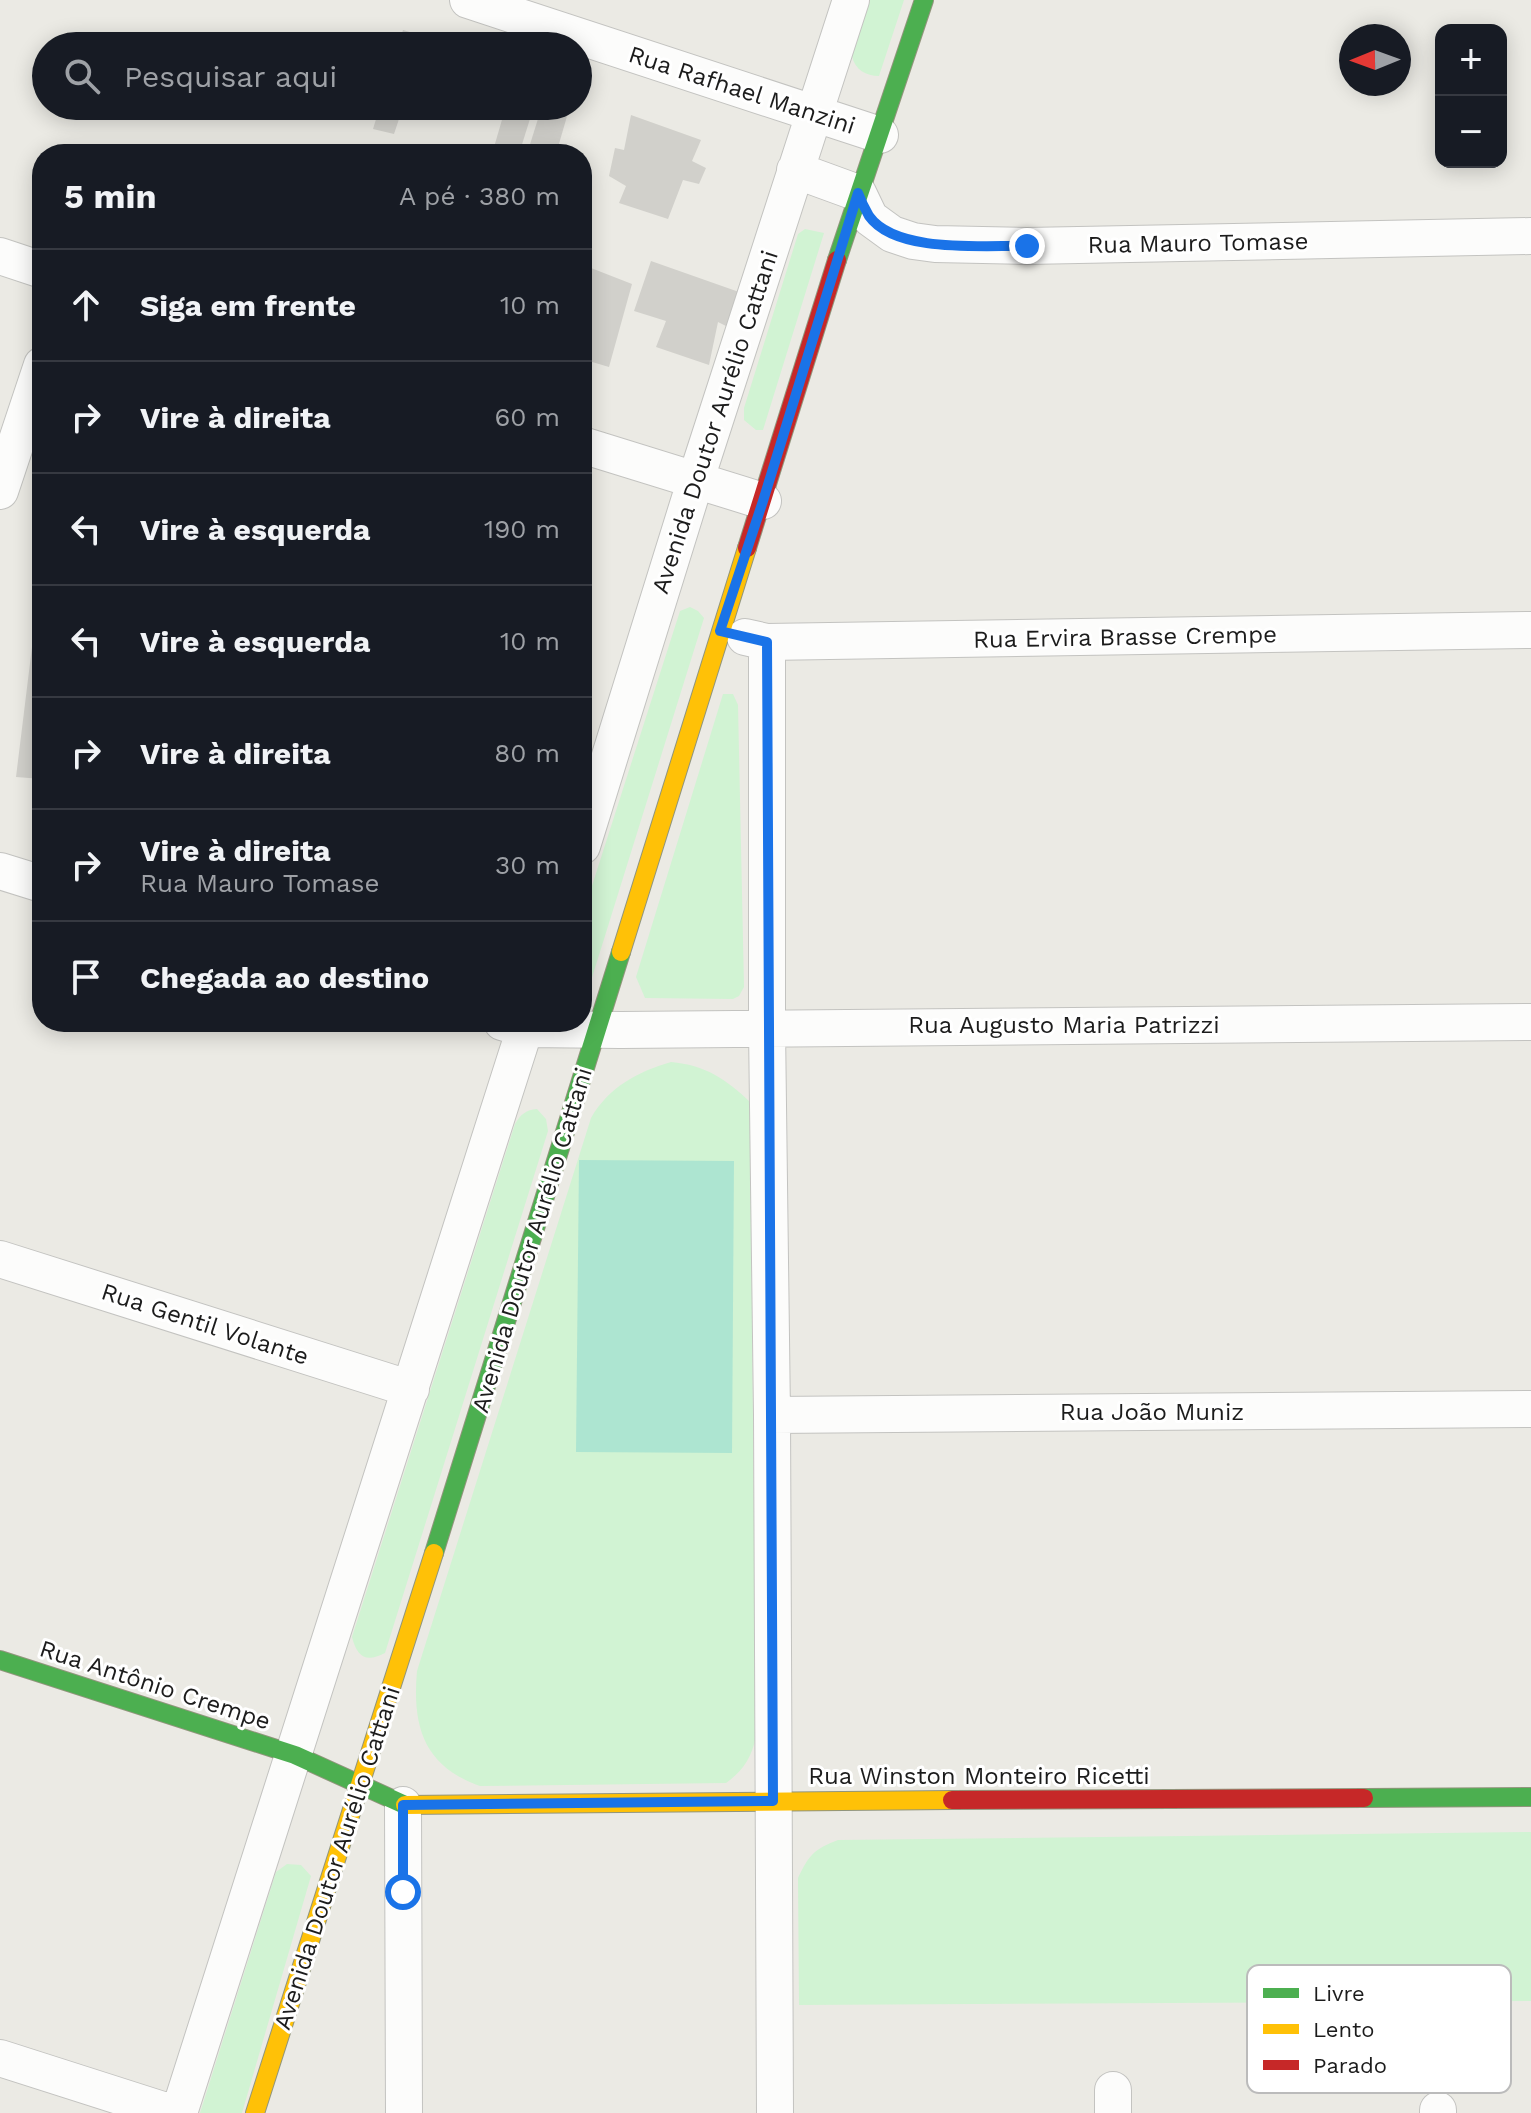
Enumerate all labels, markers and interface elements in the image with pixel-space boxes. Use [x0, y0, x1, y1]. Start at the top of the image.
north arrow [1339, 24, 1411, 96]
map controls [1435, 24, 1507, 168]
button: + [1435, 24, 1507, 96]
search box [32, 32, 592, 120]
street label: Rua Rafhael Manzini [625, 40, 859, 140]
icon: search [60, 54, 104, 98]
text: Pesquisar aqui [124, 59, 337, 94]
button: − [1435, 96, 1507, 168]
text: 5 min [64, 176, 157, 216]
text: A pé · 380 m [399, 181, 560, 211]
street label: Rua Mauro Tomase [1087, 227, 1309, 259]
route end [1009, 228, 1045, 264]
street label: Avenida Doutor Aurélio Cattani [646, 247, 784, 597]
icon: ahead [64, 283, 108, 327]
text: Siga em frente [140, 288, 356, 323]
text: 10 m [500, 290, 560, 320]
icon: right [64, 395, 108, 439]
text: Vire à direita [140, 400, 331, 435]
text: 60 m [494, 402, 560, 432]
icon: left [64, 507, 108, 551]
text: Vire à esquerda [140, 512, 370, 547]
text: 190 m [484, 514, 560, 544]
icon: left [64, 619, 108, 663]
street label: Rua Ervira Brasse Crempe [973, 620, 1277, 654]
text: Vire à esquerda [140, 624, 370, 659]
text: 10 m [500, 626, 560, 656]
icon: right [64, 731, 108, 775]
text: Vire à direita [140, 736, 331, 771]
text: 80 m [494, 738, 560, 768]
text: Vire à direita [140, 833, 331, 868]
icon: right [64, 843, 108, 887]
text: 30 m [495, 850, 560, 880]
text: Rua Mauro Tomase [140, 868, 379, 898]
icon: arrive [64, 955, 108, 999]
text: Chegada ao destino [140, 960, 429, 995]
street label: Rua Augusto Maria Patrizzi [908, 1011, 1220, 1039]
street label: Avenida Doutor Aurélio Cattani [466, 1064, 598, 1416]
street label: Rua Gentil Volante [98, 1277, 312, 1371]
street label: Rua João Muniz [1060, 1398, 1244, 1426]
street label: Rua Antônio Crempe [36, 1634, 274, 1736]
street label: Avenida Doutor Aurélio Cattani [268, 1683, 406, 2033]
street label: Rua Winston Monteiro Ricetti [808, 1762, 1150, 1790]
route start [385, 1874, 421, 1910]
legend [1247, 1965, 1511, 2093]
text: Livre [1313, 1981, 1365, 2006]
text: Lento [1313, 2017, 1374, 2042]
text: Parado [1313, 2053, 1387, 2078]

